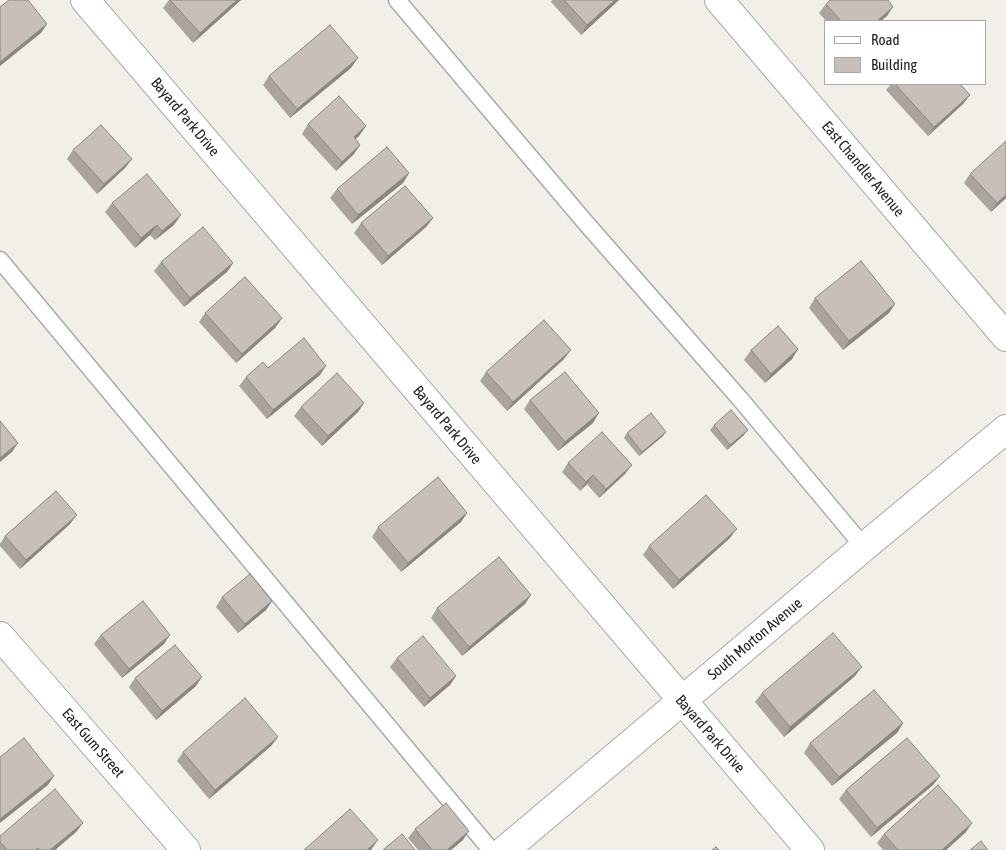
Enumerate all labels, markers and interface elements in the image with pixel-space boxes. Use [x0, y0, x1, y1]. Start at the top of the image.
legend [824, 20, 986, 85]
text: Road [871, 31, 900, 48]
text: Building [871, 56, 917, 73]
street label: Bayard Park Drive [147, 74, 223, 160]
street label: East Chandler Avenue [818, 118, 908, 220]
street label: Bayard Park Drive [409, 382, 485, 468]
street label: South Morton Avenue [704, 594, 806, 684]
street label: Bayard Park Drive [671, 692, 749, 776]
street label: East Gum Street [58, 705, 128, 781]

